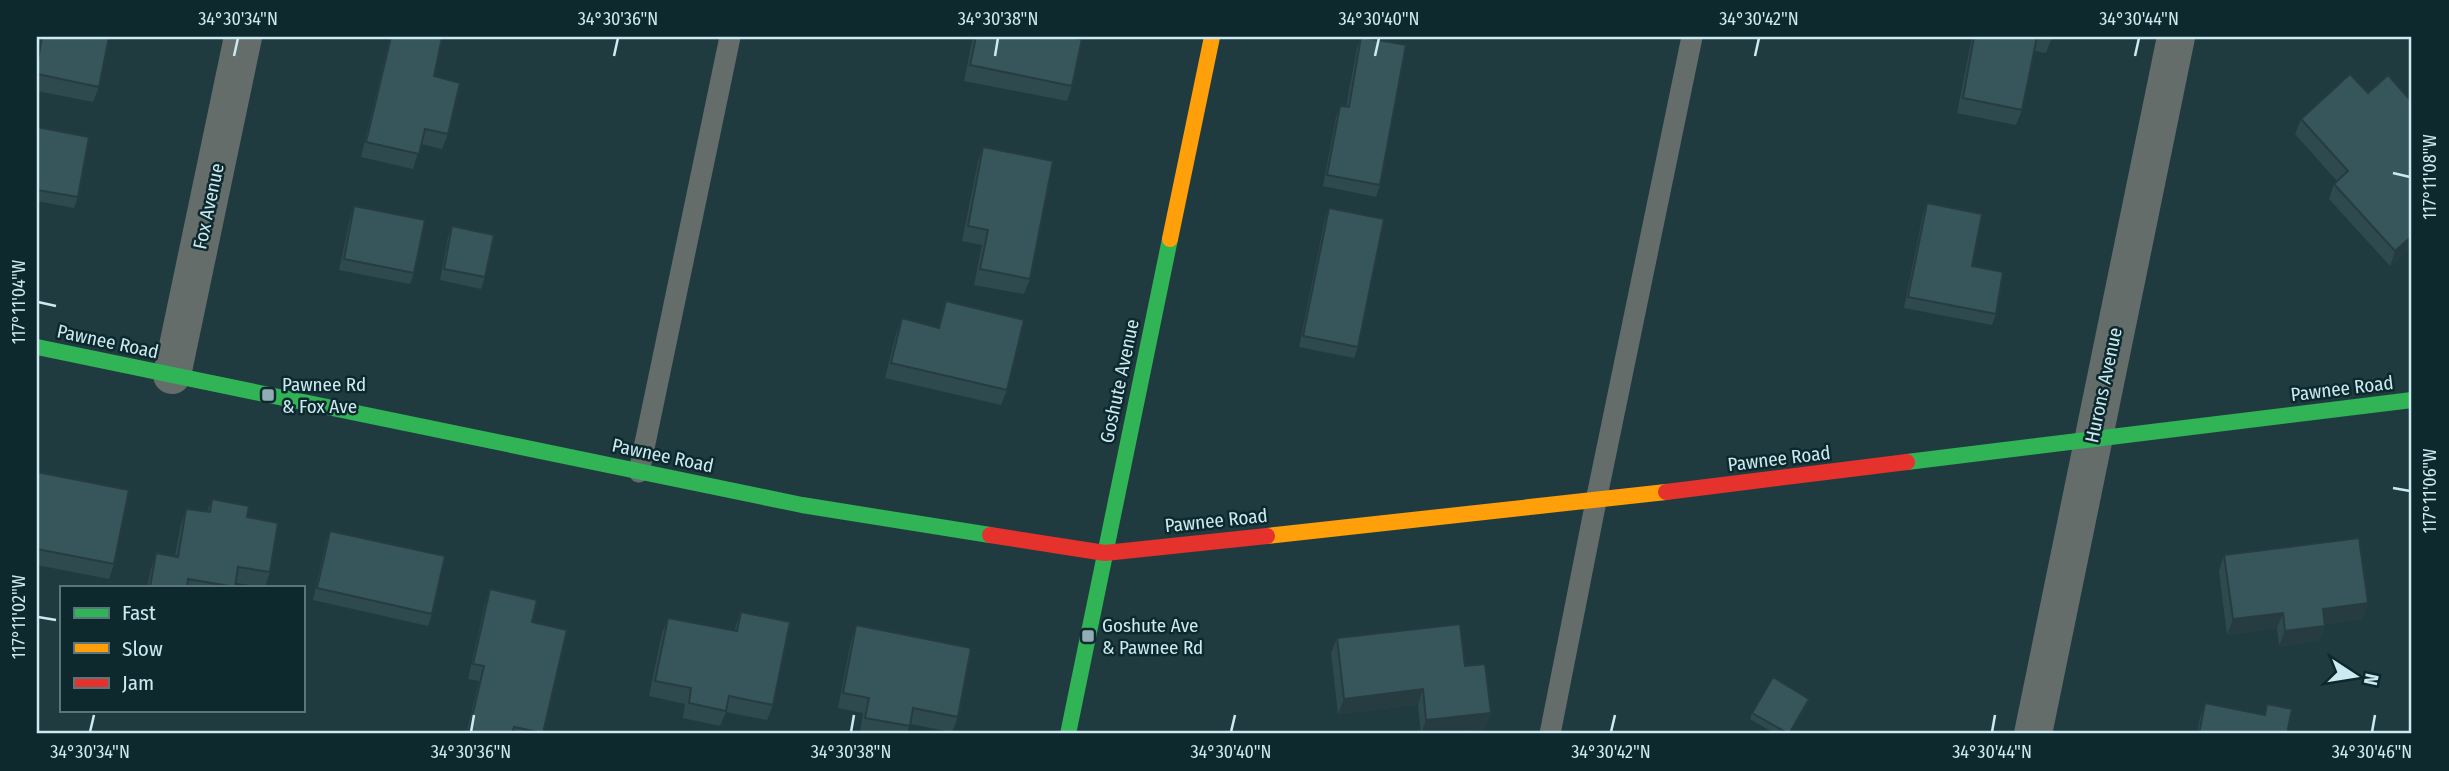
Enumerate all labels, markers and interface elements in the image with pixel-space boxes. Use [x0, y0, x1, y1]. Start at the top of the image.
text: 34°30'34"N [198, 8, 278, 30]
text: 34°30'36"N [578, 8, 658, 30]
text: 34°30'38"N [958, 8, 1038, 30]
text: 34°30'40"N [1338, 8, 1420, 30]
text: 34°30'42"N [1719, 8, 1799, 30]
text: 34°30'44"N [2099, 8, 2179, 30]
text: 117°11'08"W [2419, 134, 2441, 220]
street label: Fox Avenue [188, 161, 229, 251]
text: 117°11'04"W [8, 259, 30, 344]
street label: Goshute Avenue [1095, 317, 1144, 445]
street label: Pawnee Road [55, 320, 161, 363]
street label: Hurons Avenue [2080, 325, 2127, 445]
street label: Pawnee Road [2289, 371, 2395, 406]
place label: Pawnee Rd & Fox Ave [282, 373, 366, 418]
marker: Pawnee Rd & Fox Ave [260, 387, 276, 403]
street label: Pawnee Road [610, 434, 716, 477]
street label: Pawnee Road [1726, 441, 1832, 476]
text: 117°11'06"W [2419, 448, 2441, 534]
street label: Pawnee Road [1164, 504, 1269, 537]
text: 117°11'02"W [8, 574, 30, 659]
legend [60, 586, 304, 712]
text: Fast [122, 600, 156, 626]
place label: Goshute Ave & Pawnee Rd [1102, 614, 1203, 659]
marker: Goshute Ave & Pawnee Rd [1080, 628, 1096, 644]
text: Slow [122, 636, 163, 662]
north arrow [2320, 642, 2390, 712]
text: Jam [122, 670, 154, 696]
text: N [2359, 671, 2384, 687]
text: 34°30'34"N [50, 741, 130, 763]
text: 34°30'36"N [431, 741, 511, 763]
text: 34°30'38"N [811, 741, 891, 763]
text: 34°30'40"N [1190, 741, 1272, 763]
text: 34°30'42"N [1571, 741, 1651, 763]
text: 34°30'44"N [1952, 741, 2032, 763]
text: 34°30'46"N [2332, 741, 2412, 763]

